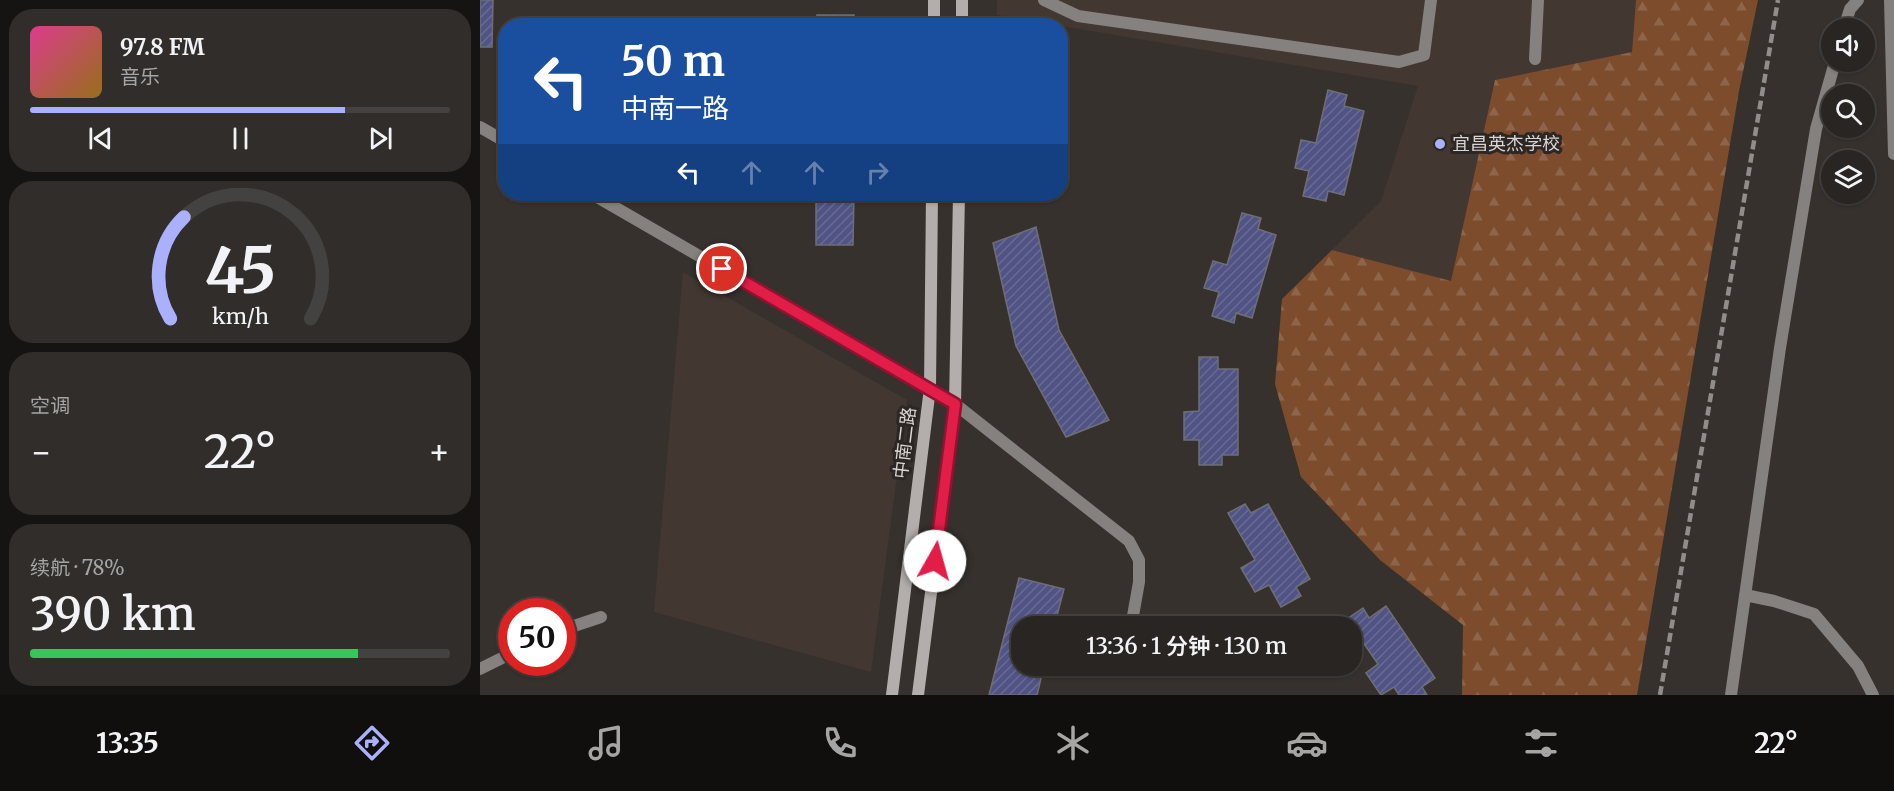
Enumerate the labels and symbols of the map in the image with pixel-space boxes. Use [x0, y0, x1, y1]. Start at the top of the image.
place label: 宜昌英杰学校 [1452, 132, 1560, 155]
marker: 宜昌英杰学校 [1433, 137, 1447, 151]
pin [696, 243, 747, 294]
street label: 中南二路 [889, 406, 920, 480]
position arrow [903, 529, 967, 593]
speed limit sign: 50 [498, 598, 576, 676]

